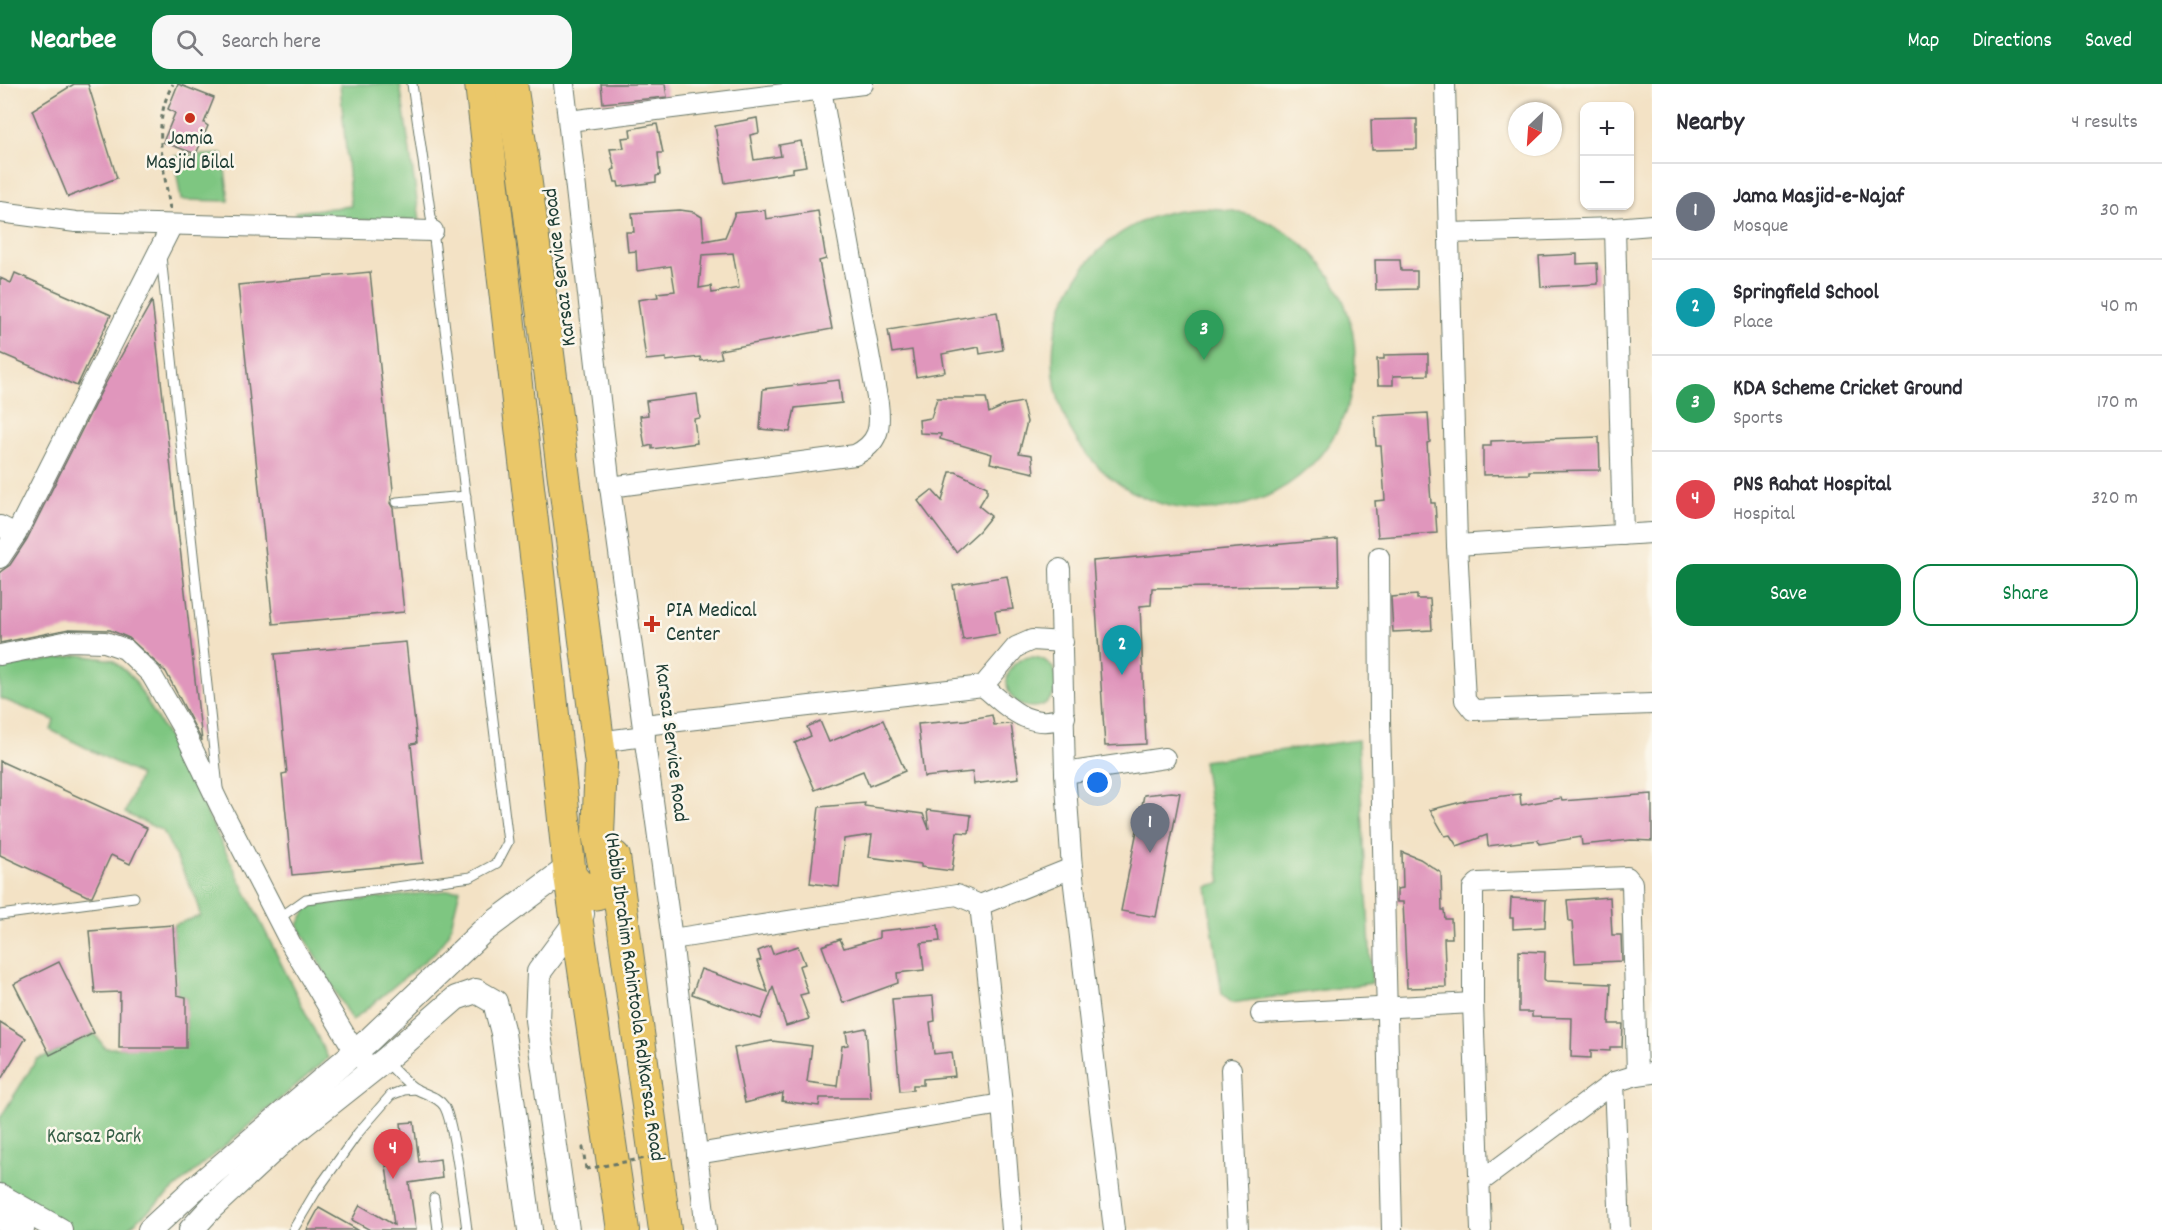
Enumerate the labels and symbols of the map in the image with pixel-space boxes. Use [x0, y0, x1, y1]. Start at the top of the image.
north arrow [1508, 102, 1562, 156]
marker: Jamia Masjid Bilal [183, 111, 197, 125]
place label: Jamia Masjid Bilal [146, 125, 234, 179]
street label: Karsaz Service Road [536, 186, 586, 348]
pin: 3 [1184, 310, 1224, 360]
place label: PIA Medical Center [666, 597, 757, 651]
marker: PIA Medical Center [643, 615, 661, 633]
pin: 2 [1102, 626, 1142, 675]
street label: Karsaz Service Road [645, 662, 695, 824]
your location [1083, 768, 1112, 797]
pin: 1 [1130, 804, 1170, 853]
street label: (Habib Ibrahim Rahintoola Rd)Karsaz Road [595, 831, 671, 1163]
park label: Karsaz Park [47, 1123, 141, 1153]
pin: 4 [374, 1130, 412, 1179]

